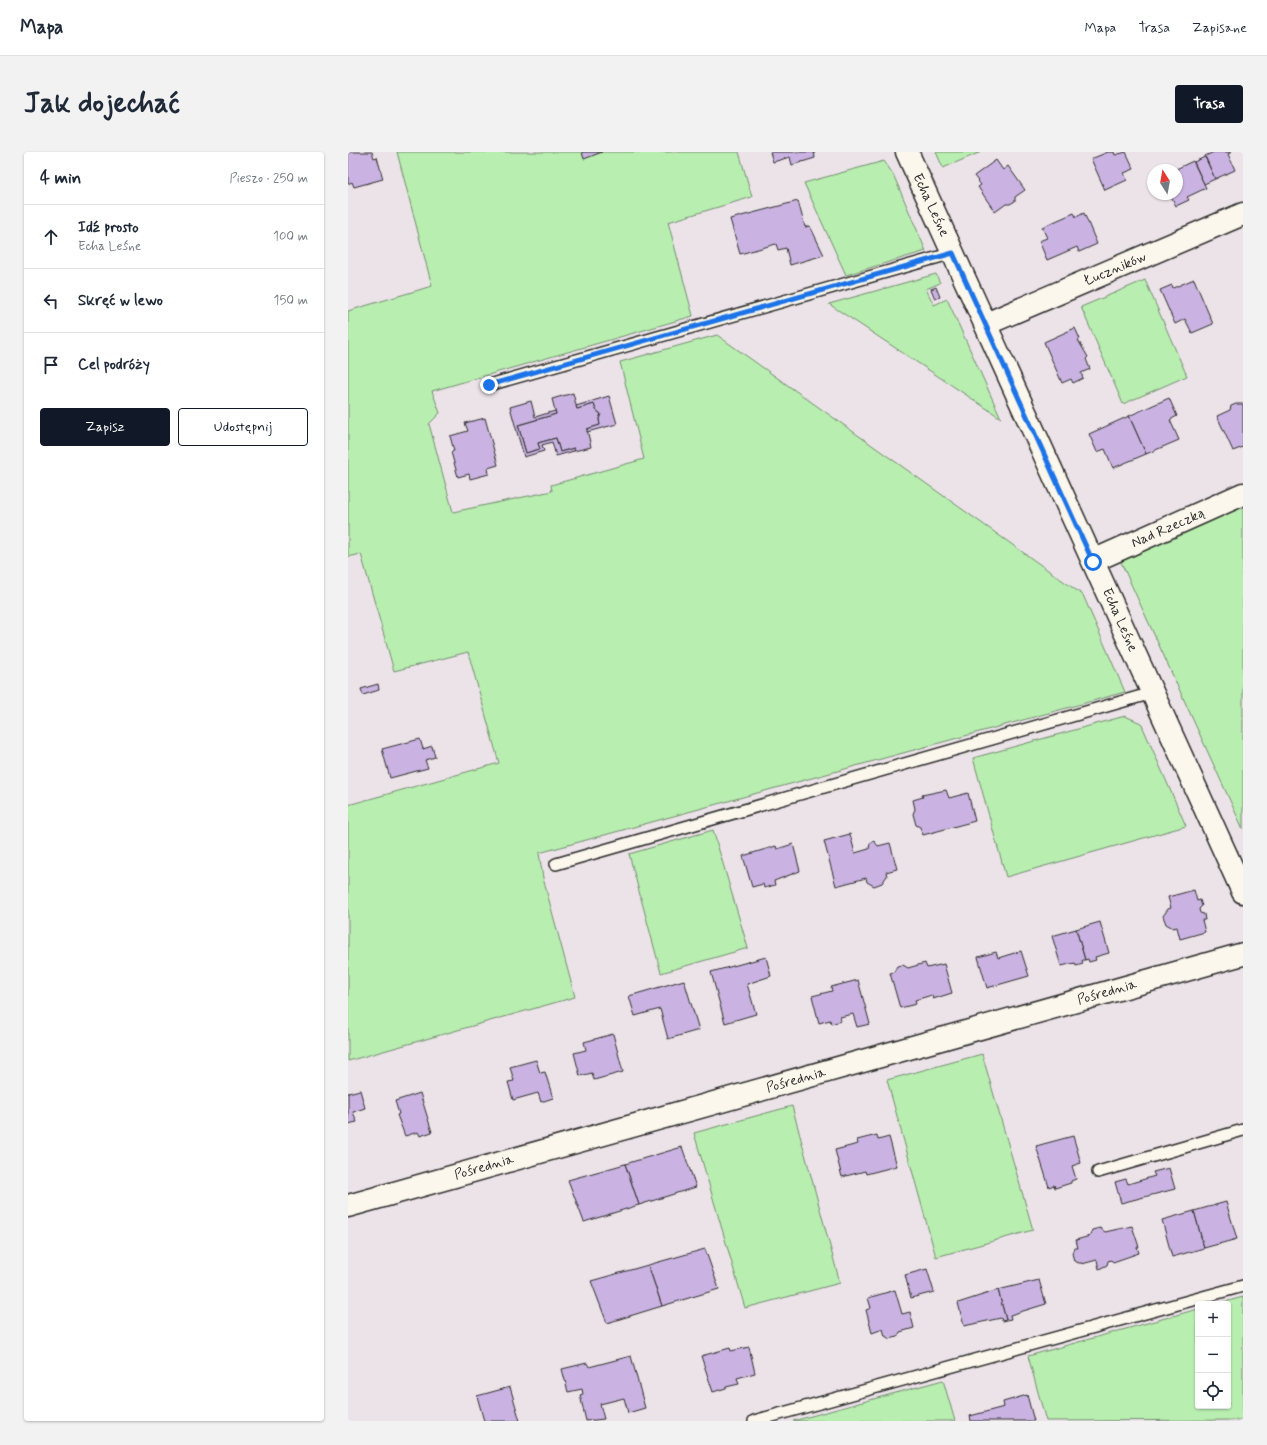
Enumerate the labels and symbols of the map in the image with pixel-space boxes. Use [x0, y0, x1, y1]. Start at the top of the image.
north arrow [1147, 164, 1183, 200]
street label: Echa Leśne [908, 170, 954, 240]
street label: Łuczników [1081, 248, 1149, 290]
route end [480, 376, 498, 394]
street label: Nad Rzeczką [1129, 504, 1208, 552]
route start [1084, 553, 1102, 571]
street label: Echa Leśne [1098, 585, 1142, 655]
street label: Pośrednia [1075, 975, 1139, 1009]
street label: Pośrednia [764, 1063, 828, 1097]
street label: Pośrednia [452, 1150, 516, 1184]

